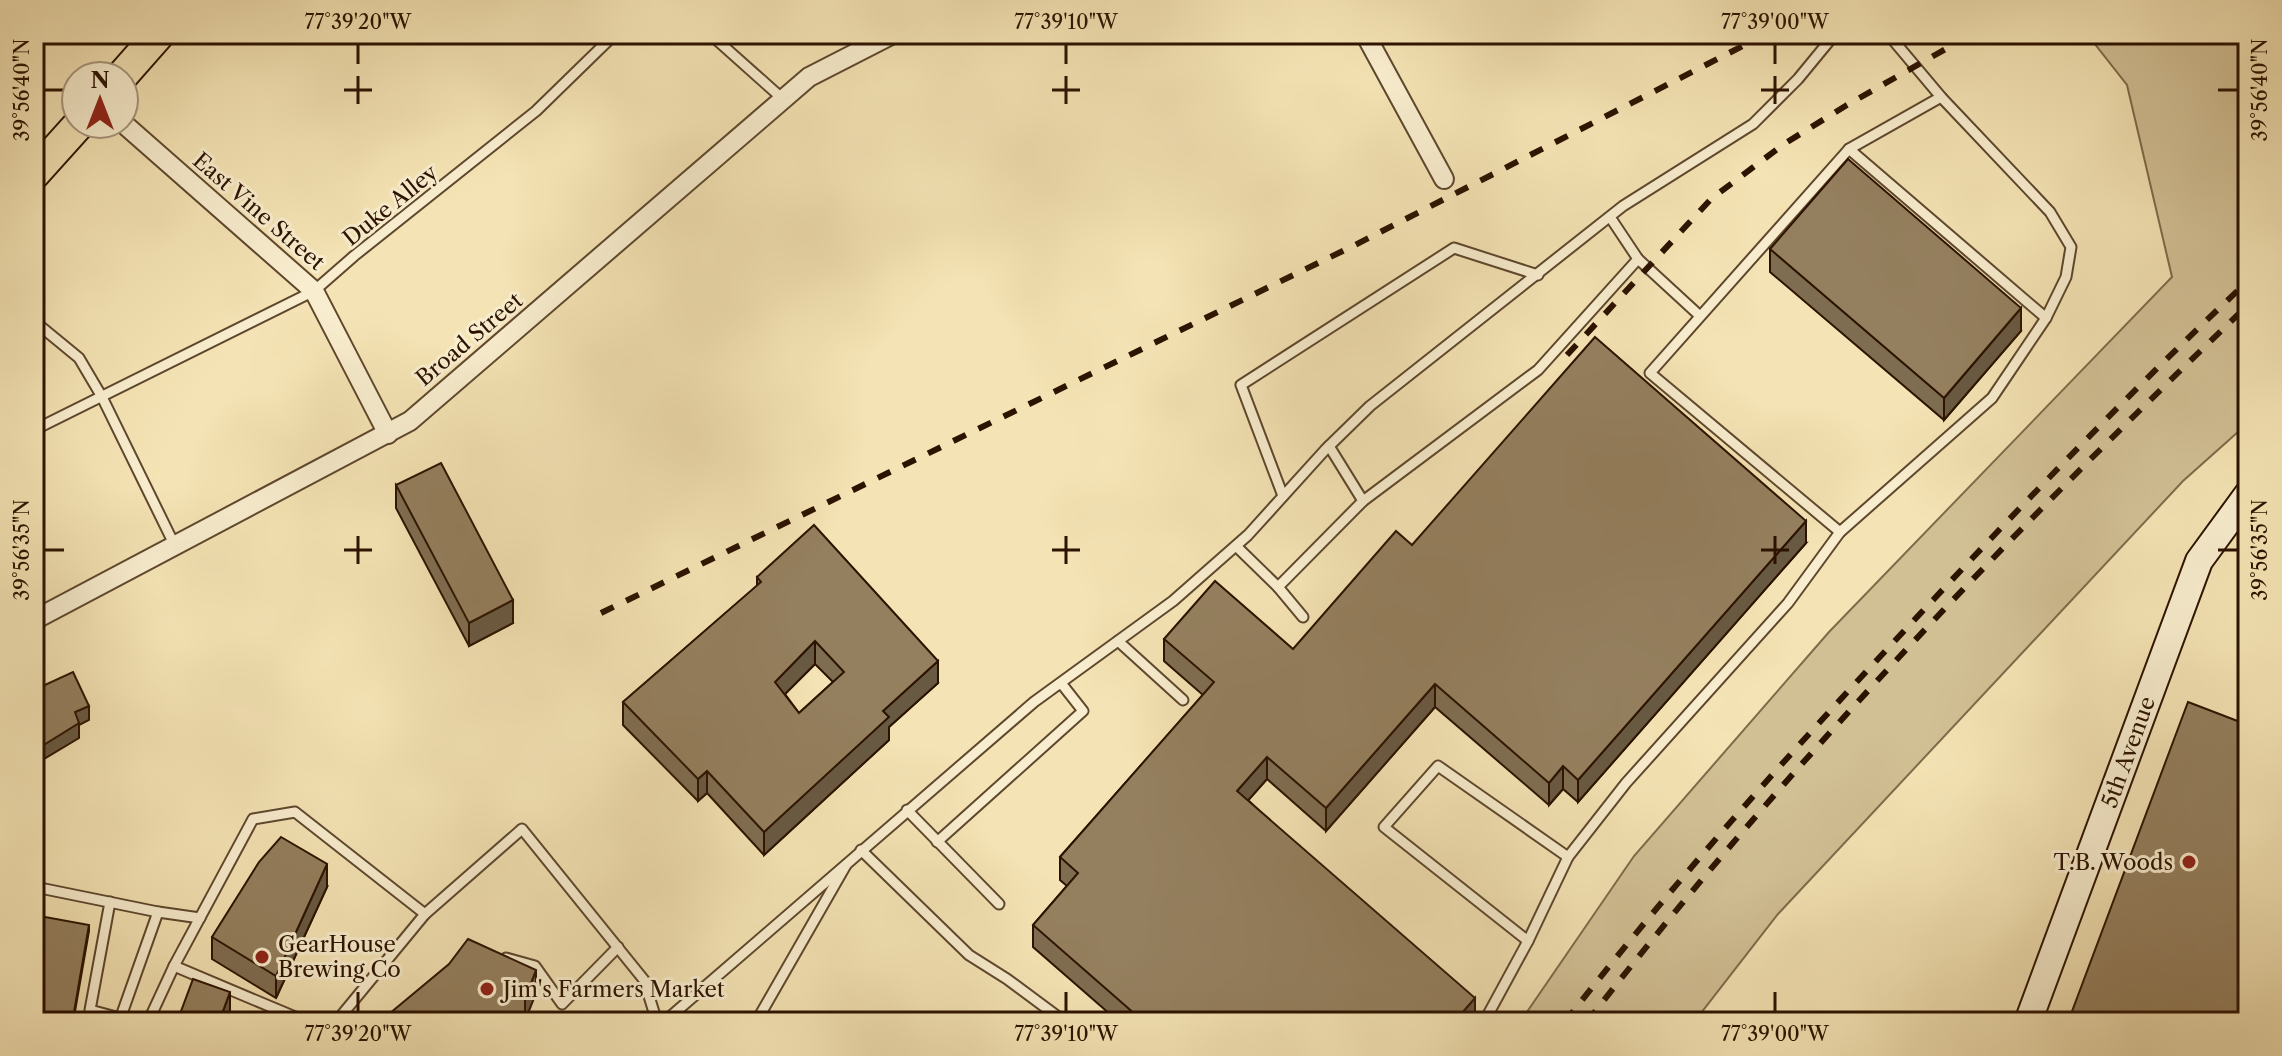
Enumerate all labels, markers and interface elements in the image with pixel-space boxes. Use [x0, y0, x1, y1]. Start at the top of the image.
text: 77°39'20"W [305, 10, 413, 34]
text: 77°39'10"W [1014, 10, 1119, 34]
text: 77°39'00"W [1721, 10, 1830, 34]
text: 39°56'40"N [10, 38, 34, 142]
text: 39°56'40"N [2248, 38, 2272, 142]
north arrow [60, 60, 140, 140]
text: N [90, 67, 110, 94]
street label: East Vine Street [187, 147, 330, 276]
street label: Duke Alley [338, 159, 444, 252]
street label: Broad Street [410, 287, 528, 392]
text: 39°56'35"N [10, 499, 34, 601]
text: 39°56'35"N [2248, 499, 2272, 601]
street label: 5th Avenue [2096, 693, 2161, 812]
place label: T.B. Woods [2054, 849, 2173, 876]
marker: T.B. Woods [2180, 853, 2198, 871]
place label: GearHouse Brewing Co [278, 931, 401, 983]
marker: GearHouse Brewing Co [253, 948, 271, 966]
place label: Jim's Farmers Market [500, 976, 725, 1003]
marker: Jim's Farmers Market [478, 980, 496, 998]
text: 77°39'20"W [305, 1022, 413, 1046]
text: 77°39'10"W [1014, 1022, 1119, 1046]
text: 77°39'00"W [1721, 1022, 1830, 1046]

